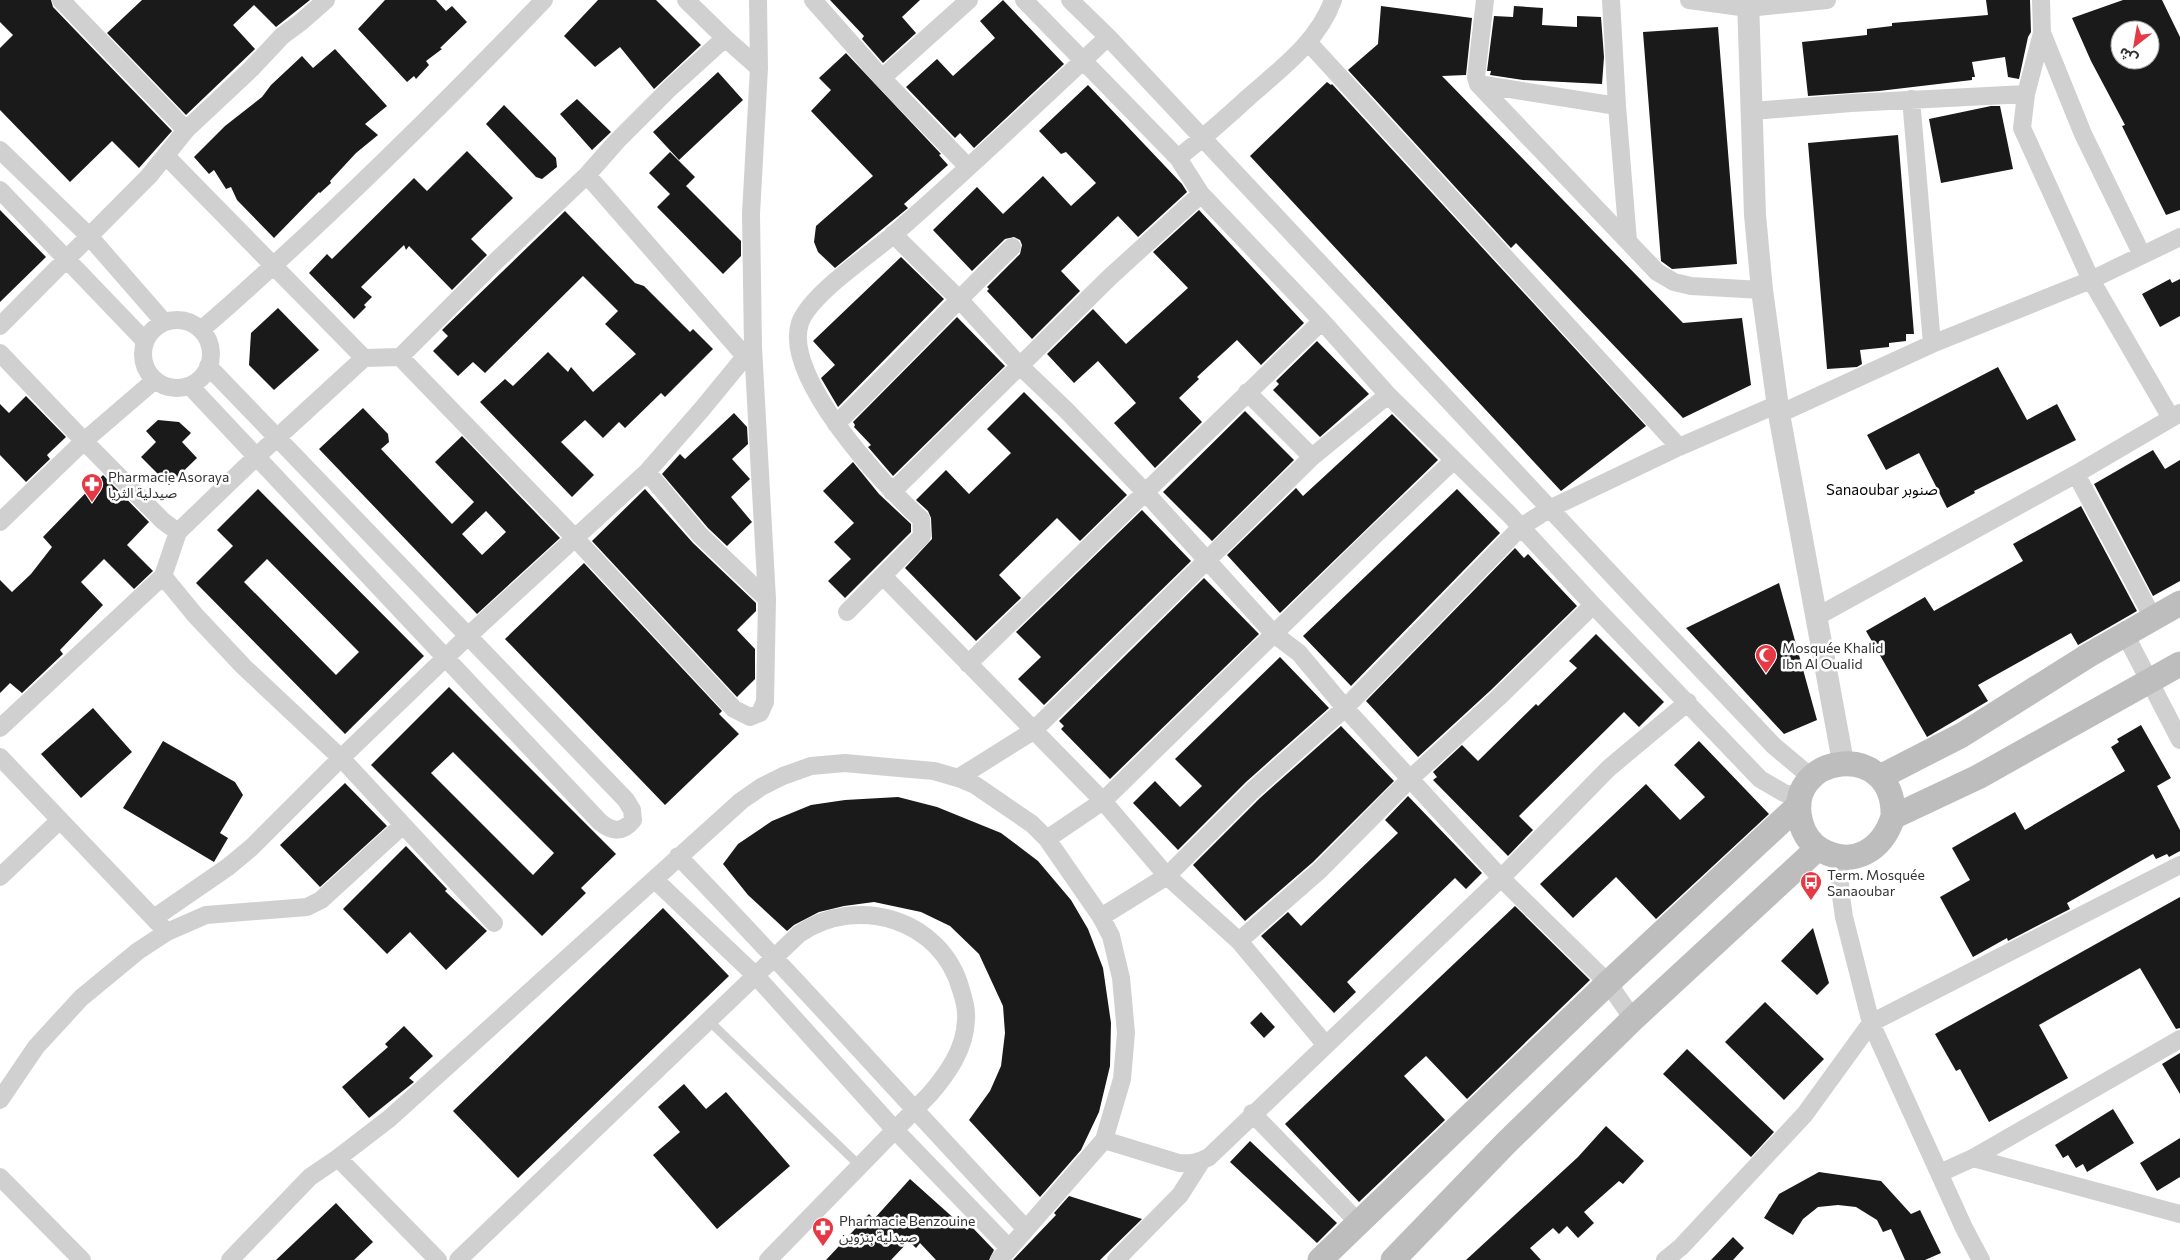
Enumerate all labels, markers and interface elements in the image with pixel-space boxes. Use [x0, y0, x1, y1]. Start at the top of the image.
north arrow [2110, 20, 2160, 70]
text: ش [2115, 44, 2141, 69]
place label: Pharmacie Asoraya صيدلية الثريا [108, 468, 229, 502]
pharmacy icon: Pharmacie Asoraya صيدلية الثريا [80, 472, 104, 503]
district label: Sanaoubar صنوبر [1826, 480, 1938, 499]
place label: Mosquée Khalid Ibn Al Oualid [1782, 639, 1883, 672]
mosque icon: Mosquée Khalid Ibn Al Oualid [1754, 643, 1778, 674]
place label: Term. Mosquée Sanaoubar [1827, 866, 1925, 899]
bus stop icon: Term. Mosquée Sanaoubar [1799, 870, 1823, 901]
place label: Pharmacie Benzouine صيدلية بنزوين [839, 1212, 975, 1246]
pharmacy icon: Pharmacie Benzouine صيدلية بنزوين [811, 1216, 835, 1247]

